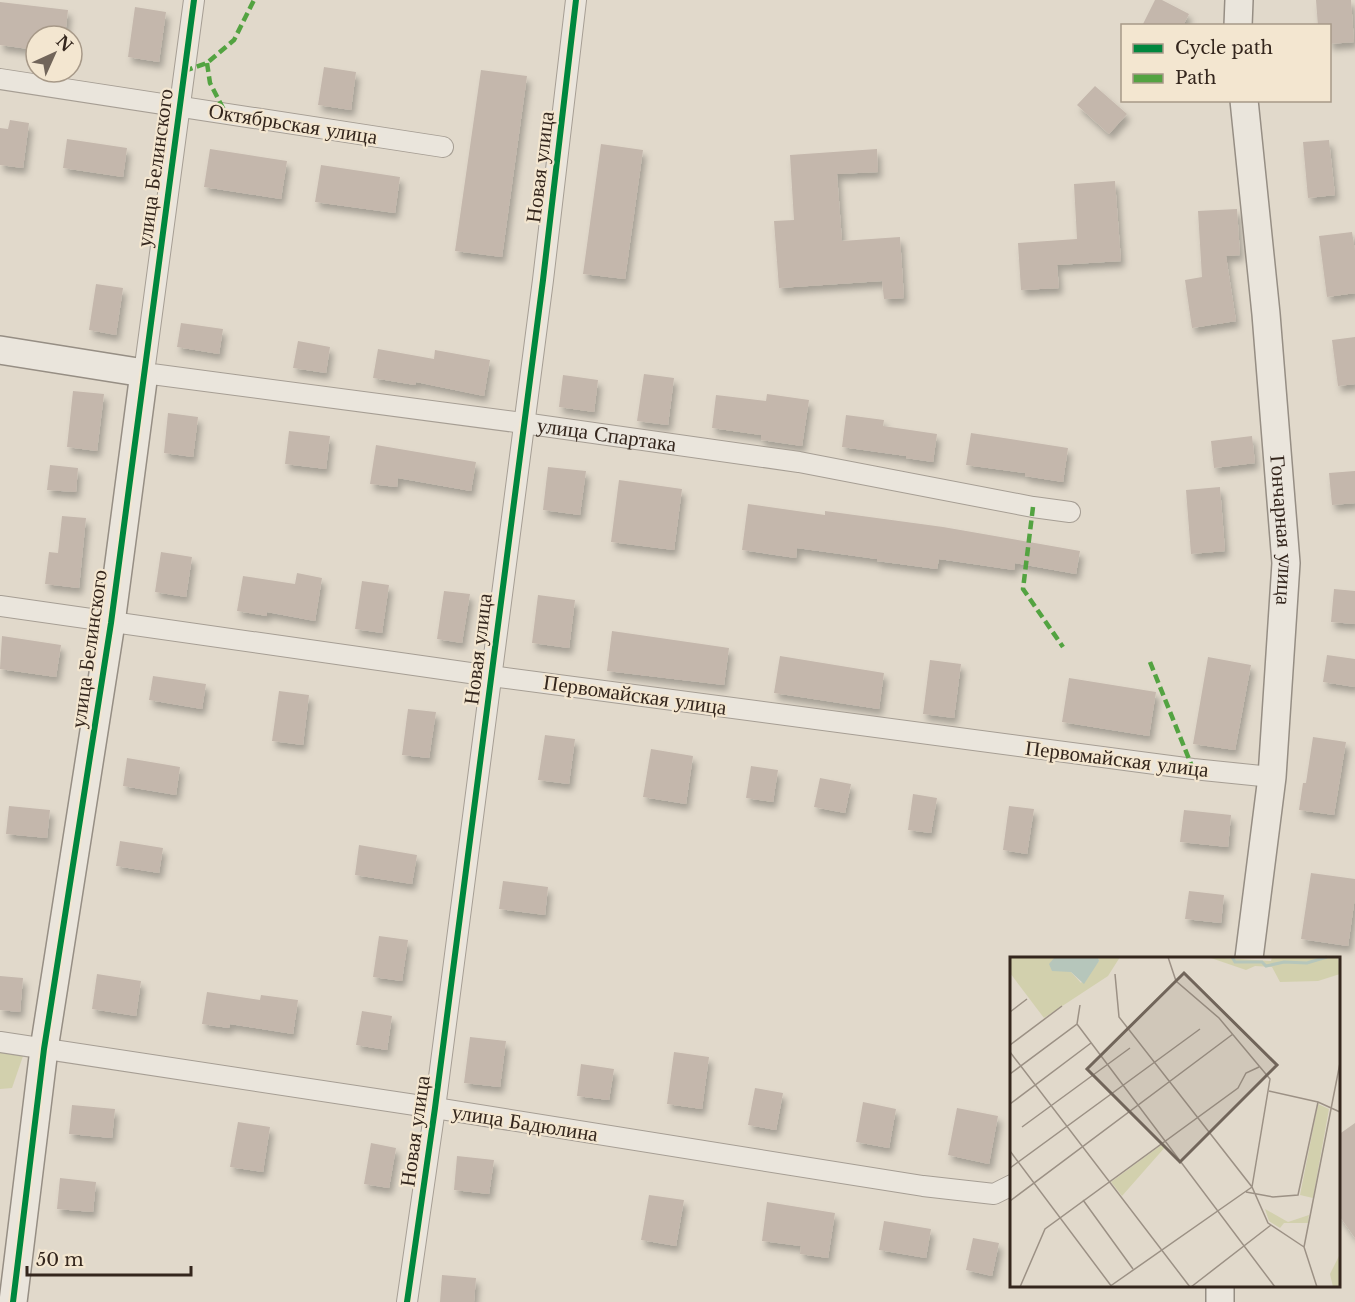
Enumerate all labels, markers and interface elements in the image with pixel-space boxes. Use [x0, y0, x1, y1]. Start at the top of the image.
north arrow [24, 24, 84, 84]
legend [1121, 24, 1331, 102]
text: N [52, 31, 77, 56]
text: Cycle path [1175, 37, 1273, 59]
text: Path [1175, 67, 1216, 89]
street label: улица Белинского [131, 87, 179, 249]
street label: Октябрьская улица [207, 98, 380, 150]
street label: Новая улица [520, 109, 560, 224]
street label: улица Спартака [535, 412, 679, 458]
street label: Гончарная улица [1264, 454, 1299, 607]
street label: улица Белинского [65, 568, 113, 730]
street label: Новая улица [458, 591, 498, 706]
street label: Первомайская улица [542, 669, 729, 721]
street label: Первомайская улица [1024, 735, 1211, 783]
inset map [1010, 957, 1340, 1287]
street label: Новая улица [394, 1073, 436, 1188]
street label: улица Бадюлина [450, 1099, 600, 1147]
scale bar [27, 1239, 190, 1277]
text: 50 m [36, 1249, 84, 1271]

